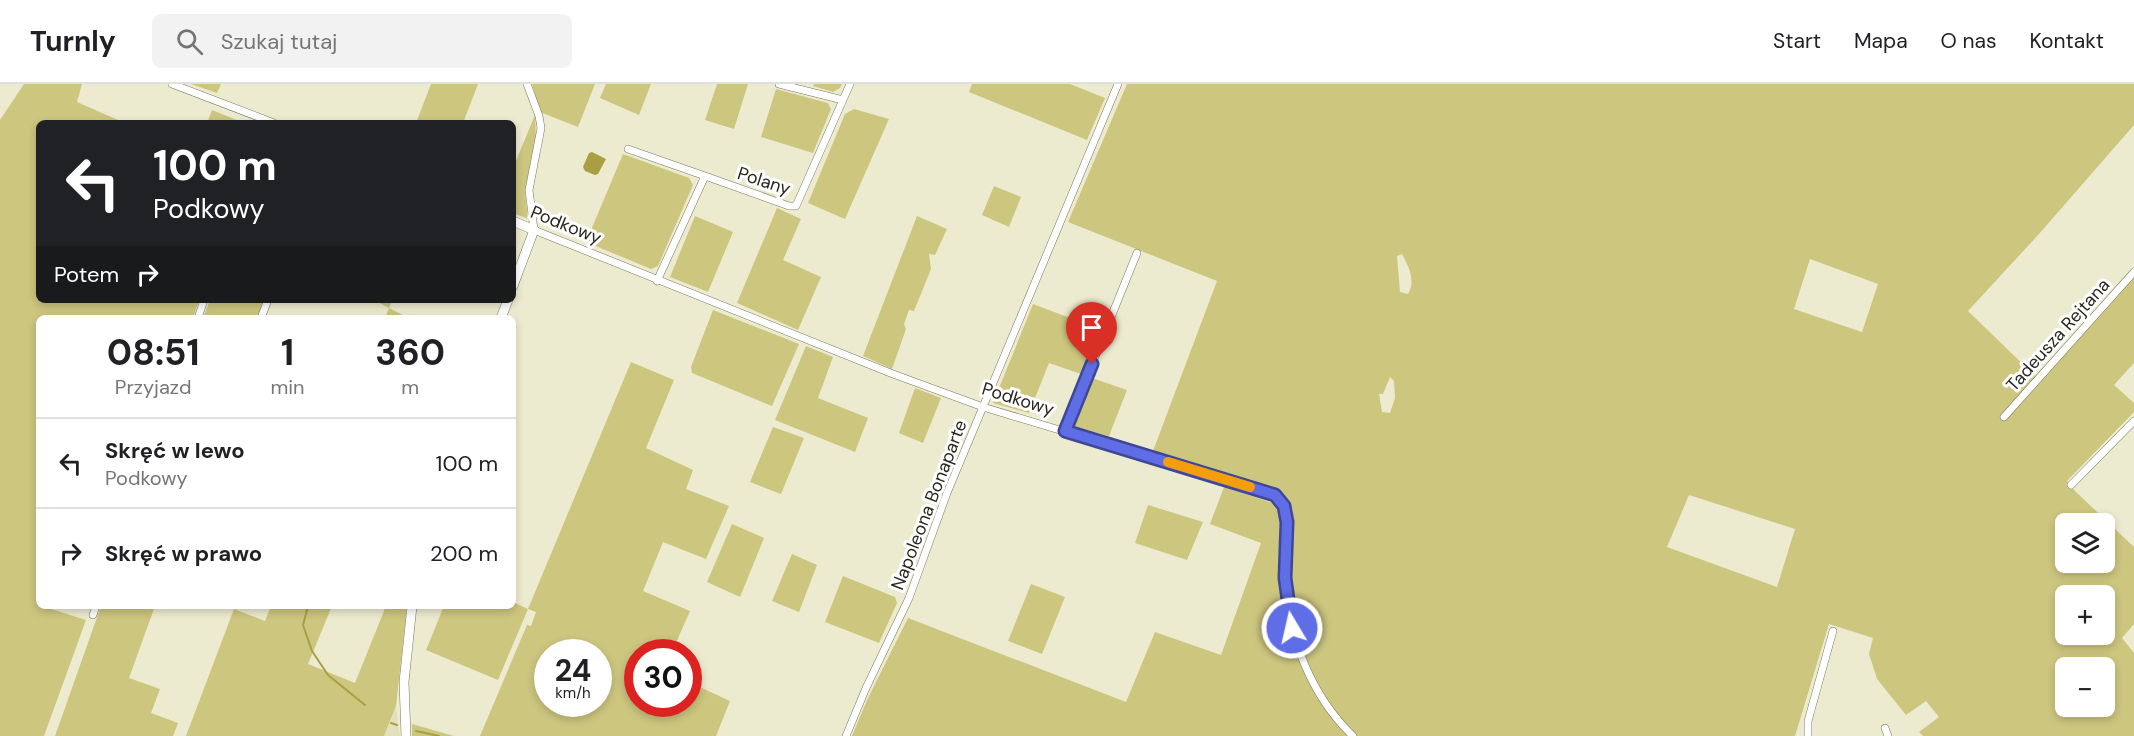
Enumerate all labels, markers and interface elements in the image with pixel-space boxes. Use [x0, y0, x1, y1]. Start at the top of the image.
search box [152, 14, 572, 68]
text: Turnly [30, 23, 116, 60]
icon: search [173, 25, 206, 58]
text: Szukaj tutaj [221, 27, 337, 56]
text: Start [1773, 27, 1821, 55]
text: Mapa [1854, 27, 1908, 55]
text: O nas [1941, 27, 1996, 55]
text: Kontakt [2029, 27, 2104, 55]
text: 100 m [153, 138, 277, 193]
icon: left [54, 144, 132, 222]
street label: Polany [734, 161, 794, 201]
text: Podkowy [153, 191, 265, 226]
street label: Podkowy [527, 200, 605, 250]
icon: right [131, 258, 164, 291]
text: Potem [54, 260, 119, 289]
street label: Tadeusza Rejtana [2001, 273, 2115, 397]
pin [1066, 302, 1117, 364]
icon: arrive [1075, 311, 1108, 344]
text: 08:51 [107, 329, 200, 376]
text: 1 [281, 329, 294, 376]
text: 360 [375, 329, 445, 376]
text: Przyjazd [115, 374, 192, 400]
text: min [270, 374, 304, 400]
text: m [401, 374, 419, 400]
street label: Podkowy [979, 377, 1057, 421]
street label: Napoleona Bonaparte [885, 416, 973, 594]
text: Skręć w lewo [105, 436, 245, 465]
icon: left [54, 447, 87, 480]
text: 100 m [436, 449, 498, 478]
text: Podkowy [105, 465, 188, 491]
map controls [2055, 513, 2115, 717]
button: layers [2055, 513, 2115, 573]
icon: right [54, 537, 87, 570]
text: Skręć w prawo [105, 539, 262, 568]
text: 200 m [430, 539, 498, 568]
button: + [2055, 585, 2115, 645]
position arrow [1260, 596, 1324, 660]
speed limit sign: 30 [624, 639, 702, 717]
text: 24 [555, 651, 591, 690]
button: − [2055, 657, 2115, 717]
text: km/h [555, 683, 591, 703]

